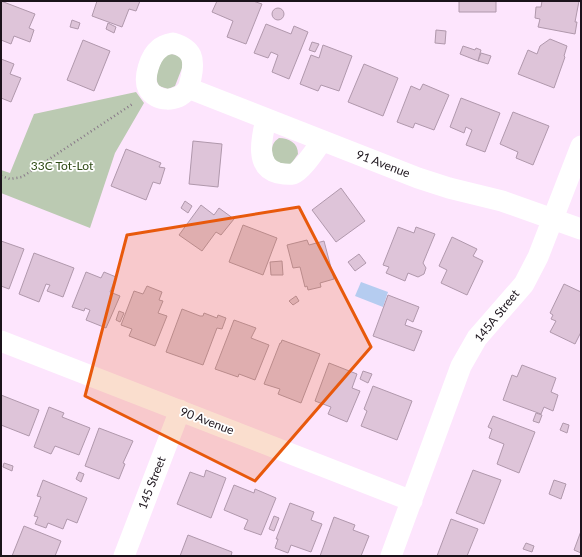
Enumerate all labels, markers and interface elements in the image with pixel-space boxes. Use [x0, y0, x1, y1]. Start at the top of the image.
street label: 91 Avenue [354, 146, 412, 181]
park label: 33C Tot-Lot [31, 158, 94, 173]
street label: 145A Street [471, 286, 523, 345]
street label: 90 Avenue [178, 403, 236, 438]
street label: 145 Street [135, 454, 169, 511]

